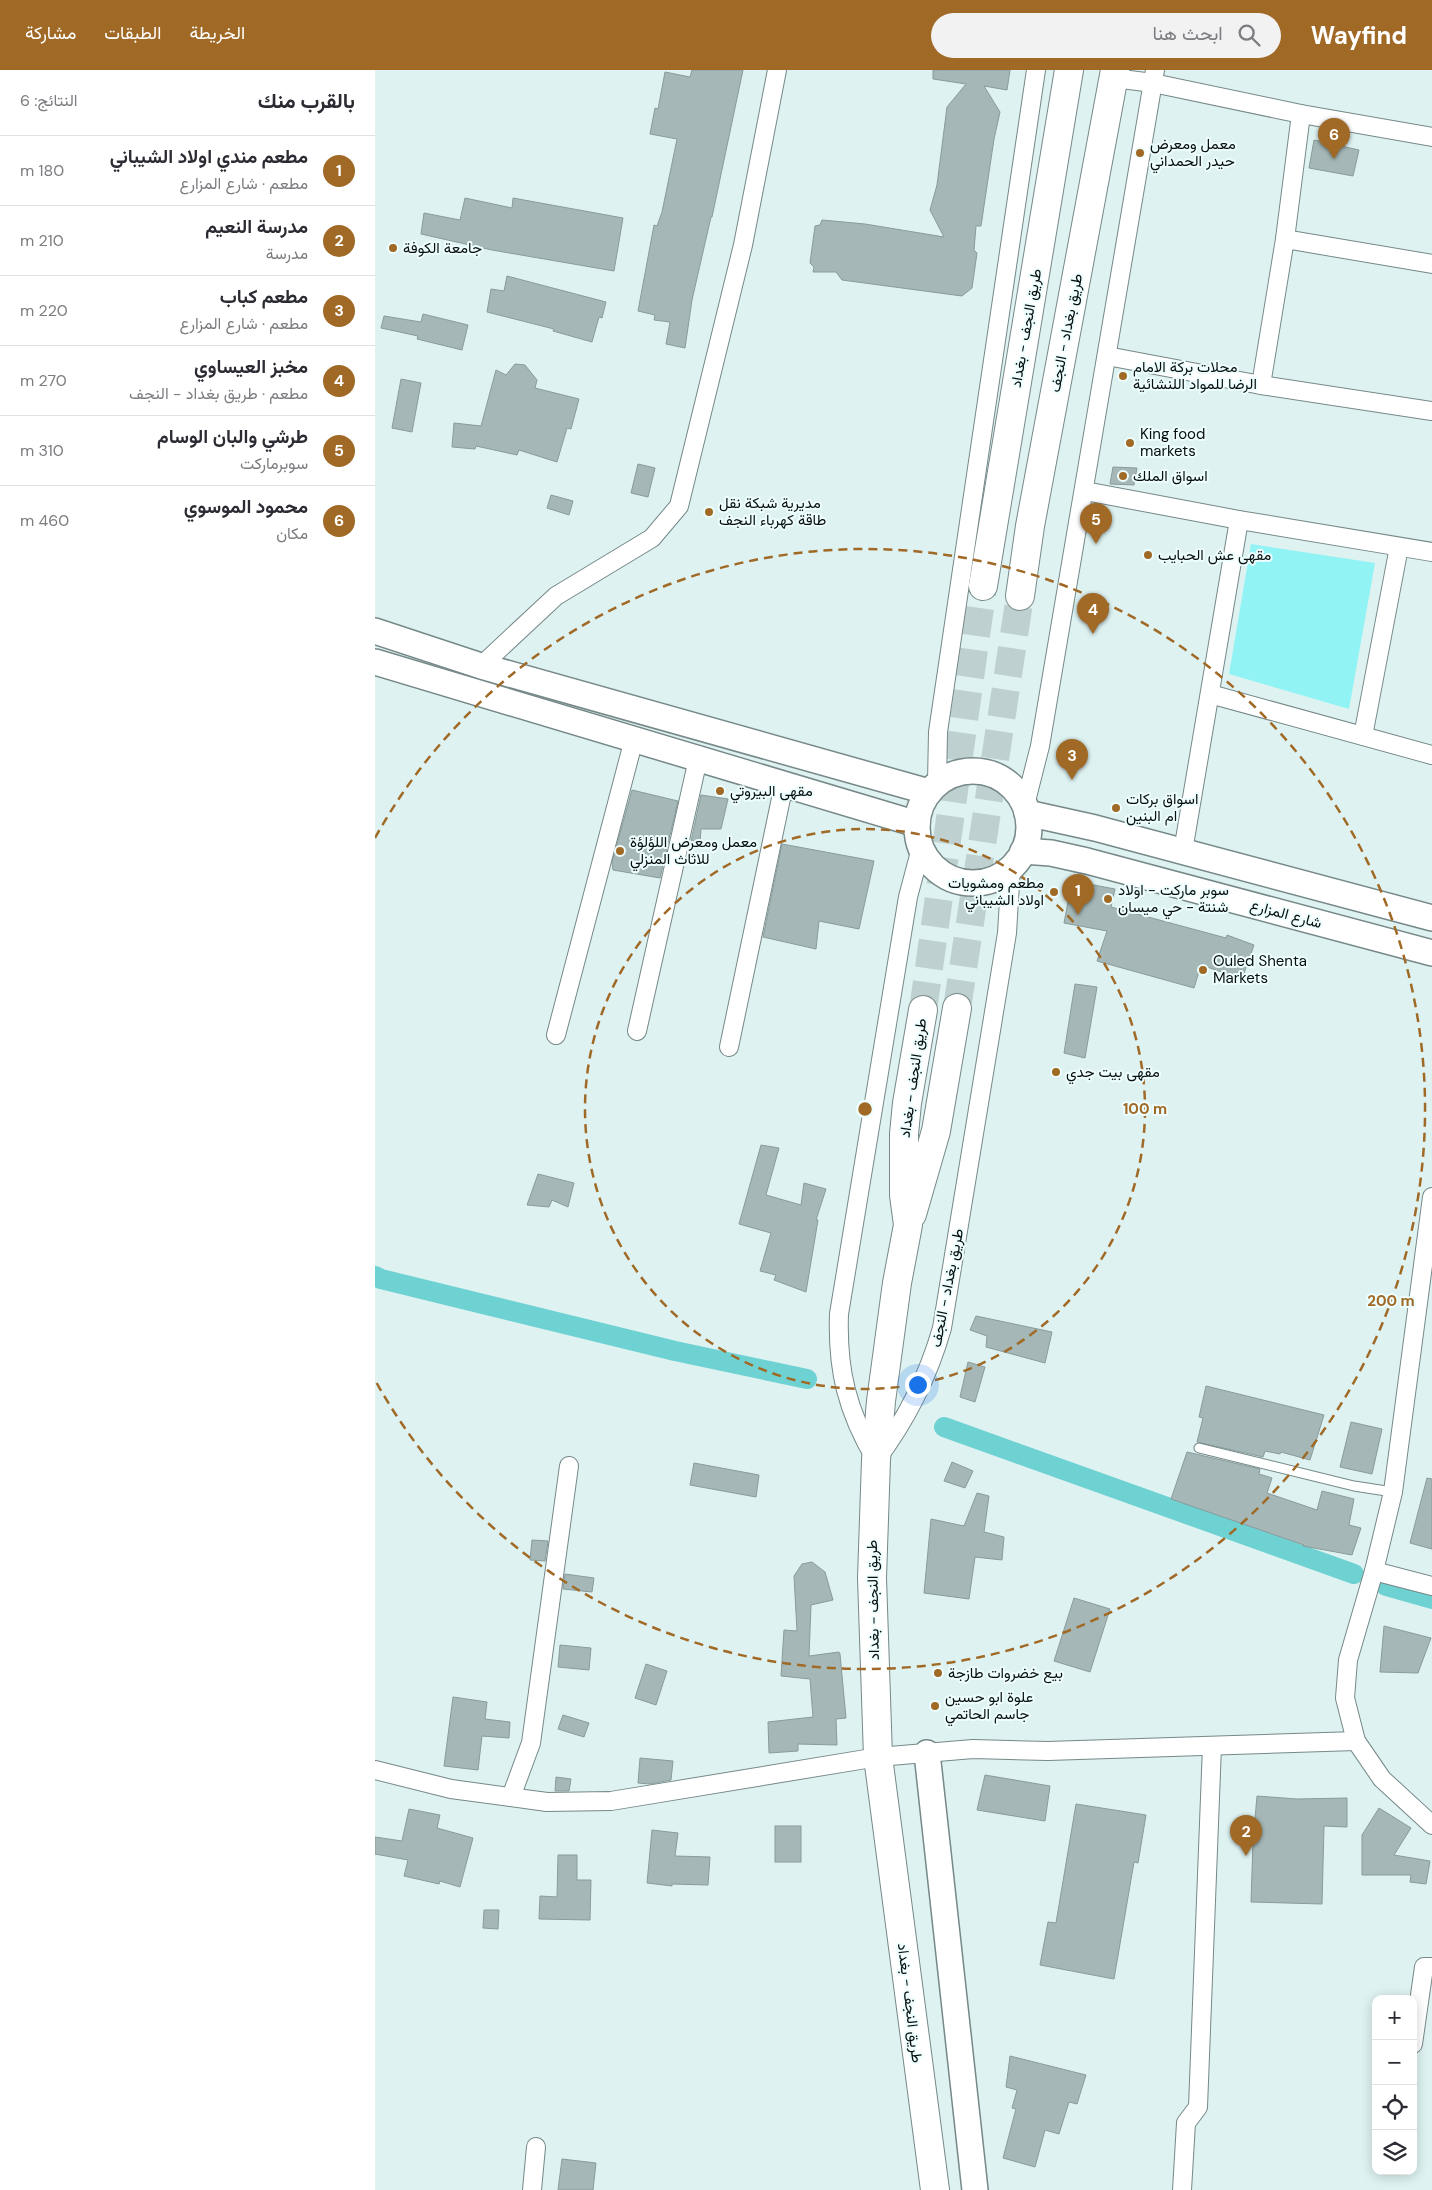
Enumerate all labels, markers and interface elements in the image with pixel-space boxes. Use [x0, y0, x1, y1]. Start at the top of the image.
search box [931, 13, 1281, 58]
text: Wayfind [1311, 20, 1407, 51]
text: مشاركة [25, 21, 76, 45]
text: الطبقات [104, 21, 161, 45]
text: الخريطة [189, 21, 245, 45]
text: ابحث هنا [1152, 21, 1223, 46]
icon: search [1235, 21, 1263, 49]
text: بالقرب منك [258, 87, 355, 115]
text: النتائج: 6 [20, 90, 78, 111]
pin: 6 [1318, 118, 1350, 159]
place label: معمل ومعرض حيدر الحمداني [1150, 134, 1236, 174]
text: مطعم مندي اولاد الشيباني [110, 144, 308, 169]
marker: معمل ومعرض حيدر الحمداني [1134, 147, 1146, 159]
text: 180 m [20, 160, 64, 181]
text: 1 [336, 160, 342, 181]
text: مطعم · شارع المزارع [180, 173, 308, 194]
text: مدرسة النعيم [205, 214, 308, 239]
text: 210 m [20, 230, 64, 251]
text: 2 [334, 230, 344, 251]
place label: جامعة الكوفة [403, 238, 482, 258]
marker: جامعة الكوفة [387, 242, 399, 254]
text: مدرسة [266, 243, 308, 264]
street label: طريق النجف - بغداد [1006, 267, 1046, 389]
street label: طريق بغداد - النجف [1045, 272, 1087, 394]
text: مطعم كباب [220, 284, 308, 309]
text: 220 m [20, 300, 68, 321]
text: 3 [334, 300, 344, 321]
text: مطعم · شارع المزارع [180, 313, 308, 334]
text: مخبز العيساوي [194, 354, 308, 379]
place label: محلات بركة الامام الرضا للمواد اللنشائية [1133, 357, 1257, 394]
text: 270 m [20, 370, 67, 391]
text: 4 [334, 370, 344, 391]
marker: محلات بركة الامام الرضا للمواد اللنشائية [1117, 370, 1129, 382]
text: مطعم · طريق بغداد - النجف [129, 383, 308, 404]
text: طرشي والبان الوسام [157, 424, 308, 449]
place label: King food markets [1140, 424, 1205, 461]
marker: King food markets [1124, 437, 1136, 449]
text: 310 m [20, 440, 64, 461]
text: 5 [334, 440, 344, 461]
text: سوبرماركت [240, 453, 308, 474]
place label: اسواق الملك [1133, 466, 1208, 486]
marker: اسواق الملك [1117, 470, 1129, 482]
place label: مديرية شبكة نقل طاقة كهرباء النجف [719, 493, 827, 530]
text: محمود الموسوي [184, 494, 308, 519]
pin: 5 [1080, 503, 1112, 544]
marker: مديرية شبكة نقل طاقة كهرباء النجف [703, 506, 715, 518]
text: 460 m [20, 510, 69, 531]
text: 6 [334, 510, 344, 531]
text: مكان [276, 523, 308, 544]
place label: مقهى عش الحبايب [1158, 545, 1271, 565]
marker: مقهى عش الحبايب [1142, 549, 1154, 561]
pin: 4 [1077, 593, 1109, 634]
pin: 3 [1056, 739, 1088, 780]
place label: مقهى البيروتي [730, 781, 813, 804]
marker: مقهى البيروتي [714, 785, 726, 797]
place label: اسواق بركات ام البنين [1126, 789, 1198, 826]
marker: اسواق بركات ام البنين [1110, 802, 1122, 814]
place label: معمل ومعرض اللؤلؤة للاثاث المنزلي [630, 832, 757, 872]
marker: معمل ومعرض اللؤلؤة للاثاث المنزلي [614, 845, 626, 857]
place label: مطعم ومشويات اولاد الشيباني [948, 873, 1044, 913]
pin: 1 [1062, 874, 1094, 915]
place label: سوبر ماركت - اولاد شنتة - حي ميسان [1118, 880, 1229, 920]
marker: مطعم ومشويات اولاد الشيباني [1048, 886, 1060, 898]
marker: سوبر ماركت - اولاد شنتة - حي ميسان [1102, 893, 1114, 905]
street label: شارع المزارع [1248, 895, 1324, 934]
place label: Ouled Shenta Markets [1213, 951, 1307, 988]
marker: Ouled Shenta Markets [1197, 964, 1209, 976]
street label: طريق النجف - بغداد [895, 1017, 931, 1139]
place label: مقهى بيت جدي [1066, 1062, 1160, 1085]
marker: مقهى بيت جدي [1050, 1066, 1062, 1078]
text: 100 m [1123, 1099, 1167, 1119]
centre of rings [856, 1100, 874, 1118]
street label: طريق بغداد - النجف [926, 1227, 968, 1349]
text: 200 m [1367, 1291, 1415, 1311]
your location [905, 1372, 931, 1398]
street label: طريق النجف - بغداد [862, 1539, 884, 1660]
place label: بيع خضروات طازجة [948, 1663, 1063, 1684]
marker: بيع خضروات طازجة [932, 1667, 944, 1679]
place label: علوة ابو حسين جاسم الحاتمي [945, 1687, 1033, 1727]
marker: علوة ابو حسين جاسم الحاتمي [929, 1700, 941, 1712]
pin: 2 [1230, 1815, 1262, 1856]
street label: طريق النجف - بغداد [893, 1942, 927, 2064]
map controls [1372, 1995, 1417, 2175]
button: + [1372, 1995, 1417, 2040]
button: − [1372, 2040, 1417, 2085]
button: locate [1372, 2085, 1417, 2130]
button: layers [1372, 2130, 1417, 2175]

